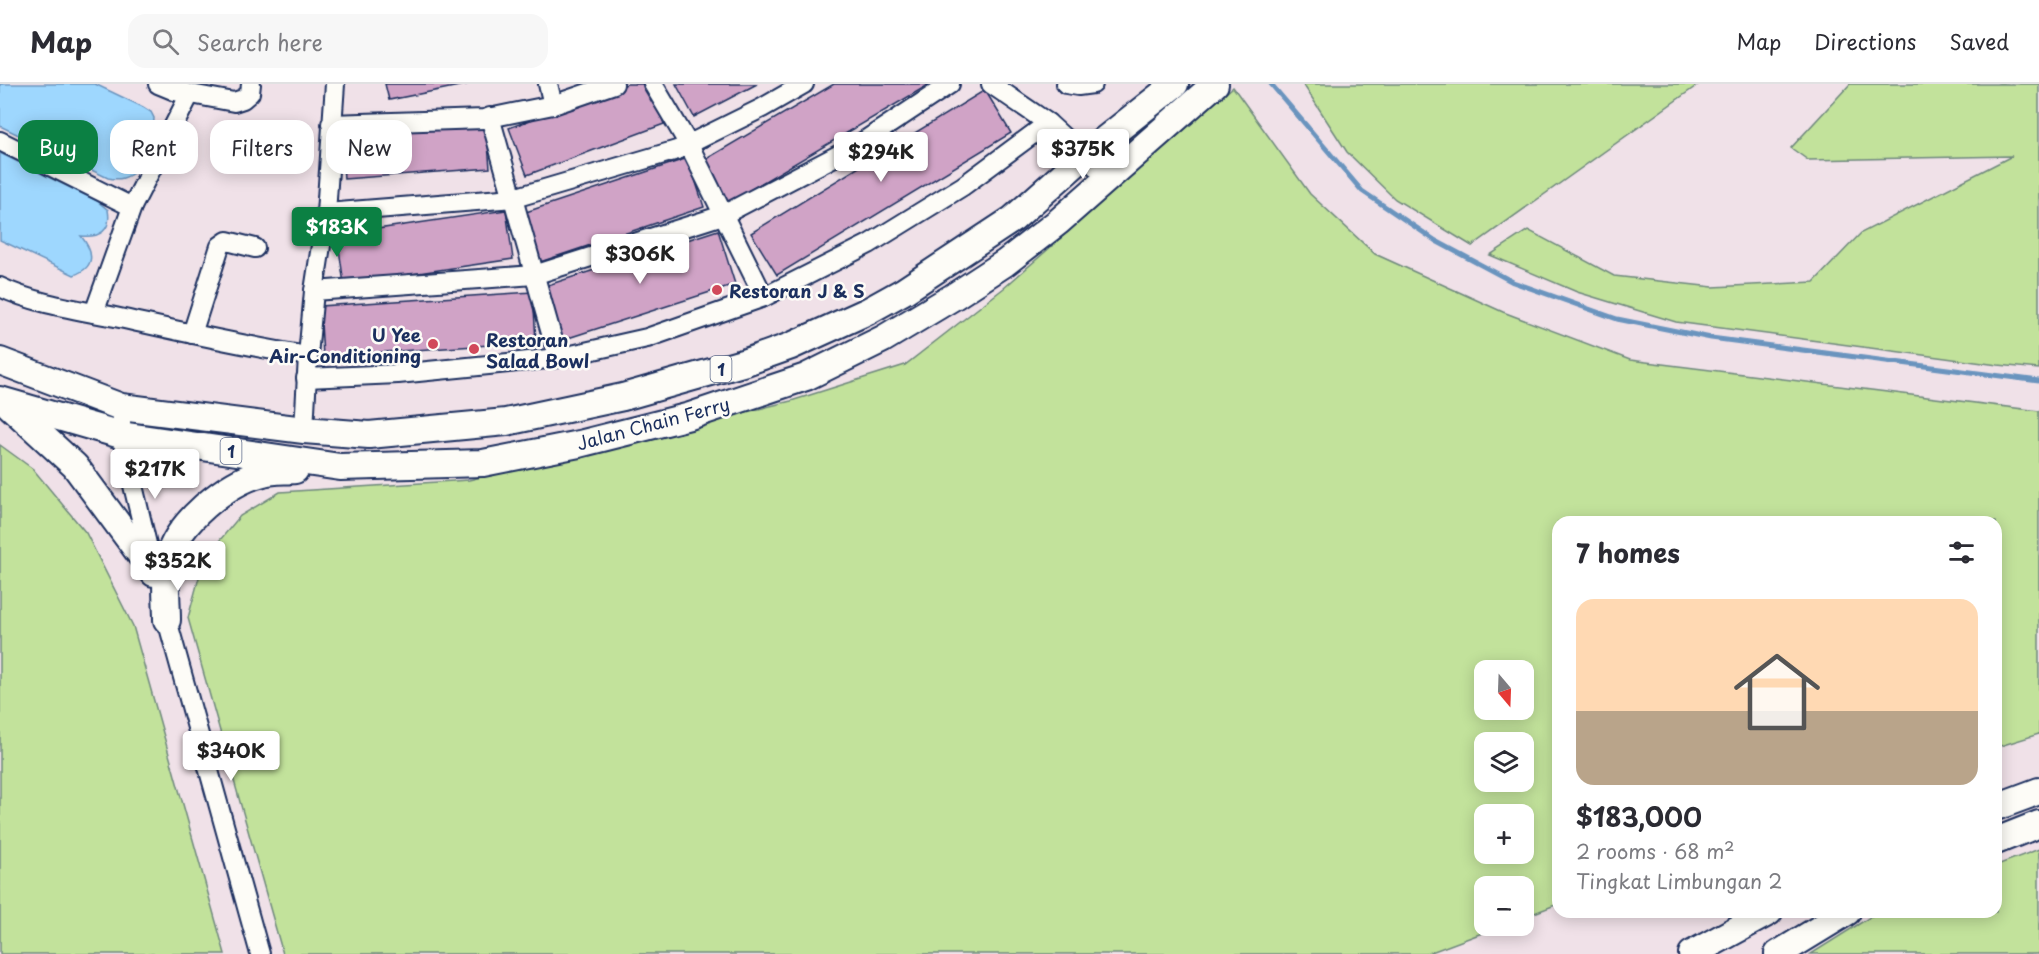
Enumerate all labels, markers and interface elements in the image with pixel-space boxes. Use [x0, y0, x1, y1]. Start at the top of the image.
search box [128, 14, 548, 68]
text: Map [30, 20, 92, 63]
icon: search [149, 25, 182, 58]
text: Search here [197, 25, 323, 58]
text: Map [1736, 25, 1781, 57]
text: Directions [1814, 25, 1916, 57]
text: Saved [1949, 25, 2009, 57]
chip: Buy [18, 120, 98, 174]
chip: Rent [110, 120, 198, 174]
chip: Filters [210, 120, 314, 174]
chip: New [326, 120, 412, 174]
pin: $375K [1041, 129, 1125, 180]
pin: $294K [839, 132, 923, 183]
text: $375K [1051, 133, 1115, 163]
text: $294K [848, 136, 914, 166]
pin: $183K [295, 207, 379, 258]
text: $183K [306, 211, 368, 241]
pin: $306K [598, 234, 682, 285]
text: $306K [605, 238, 675, 268]
place label: Restoran J & S [729, 277, 864, 304]
marker: Restoran J & S [710, 283, 724, 297]
place label: U Yee Air-Conditioning [269, 321, 421, 369]
place label: Restoran Salad Bowl [486, 326, 589, 374]
marker: U Yee Air-Conditioning [426, 337, 440, 351]
marker: Restoran Salad Bowl [467, 342, 481, 356]
road number: 1 [710, 356, 732, 382]
street label: Jalan Chain Ferry [574, 390, 732, 456]
road number: 1 [220, 438, 242, 464]
pin: $217K [113, 449, 197, 500]
text: $217K [124, 453, 186, 483]
text: 7 homes [1576, 533, 1680, 572]
icon: filters [1945, 536, 1978, 569]
pin: $352K [136, 541, 220, 592]
text: $352K [144, 545, 212, 575]
icon: home [1723, 638, 1831, 746]
north arrow [1474, 660, 1534, 720]
map controls [1474, 660, 1534, 936]
pin: $340K [189, 731, 273, 782]
button: layers [1474, 732, 1534, 792]
text: $340K [197, 735, 265, 765]
text: $183,000 [1576, 797, 1702, 836]
button: + [1474, 804, 1534, 864]
text: 2 rooms · 68 m² [1576, 836, 1735, 866]
text: Tingkat Limbungan 2 [1576, 866, 1782, 896]
button: − [1474, 876, 1534, 936]

